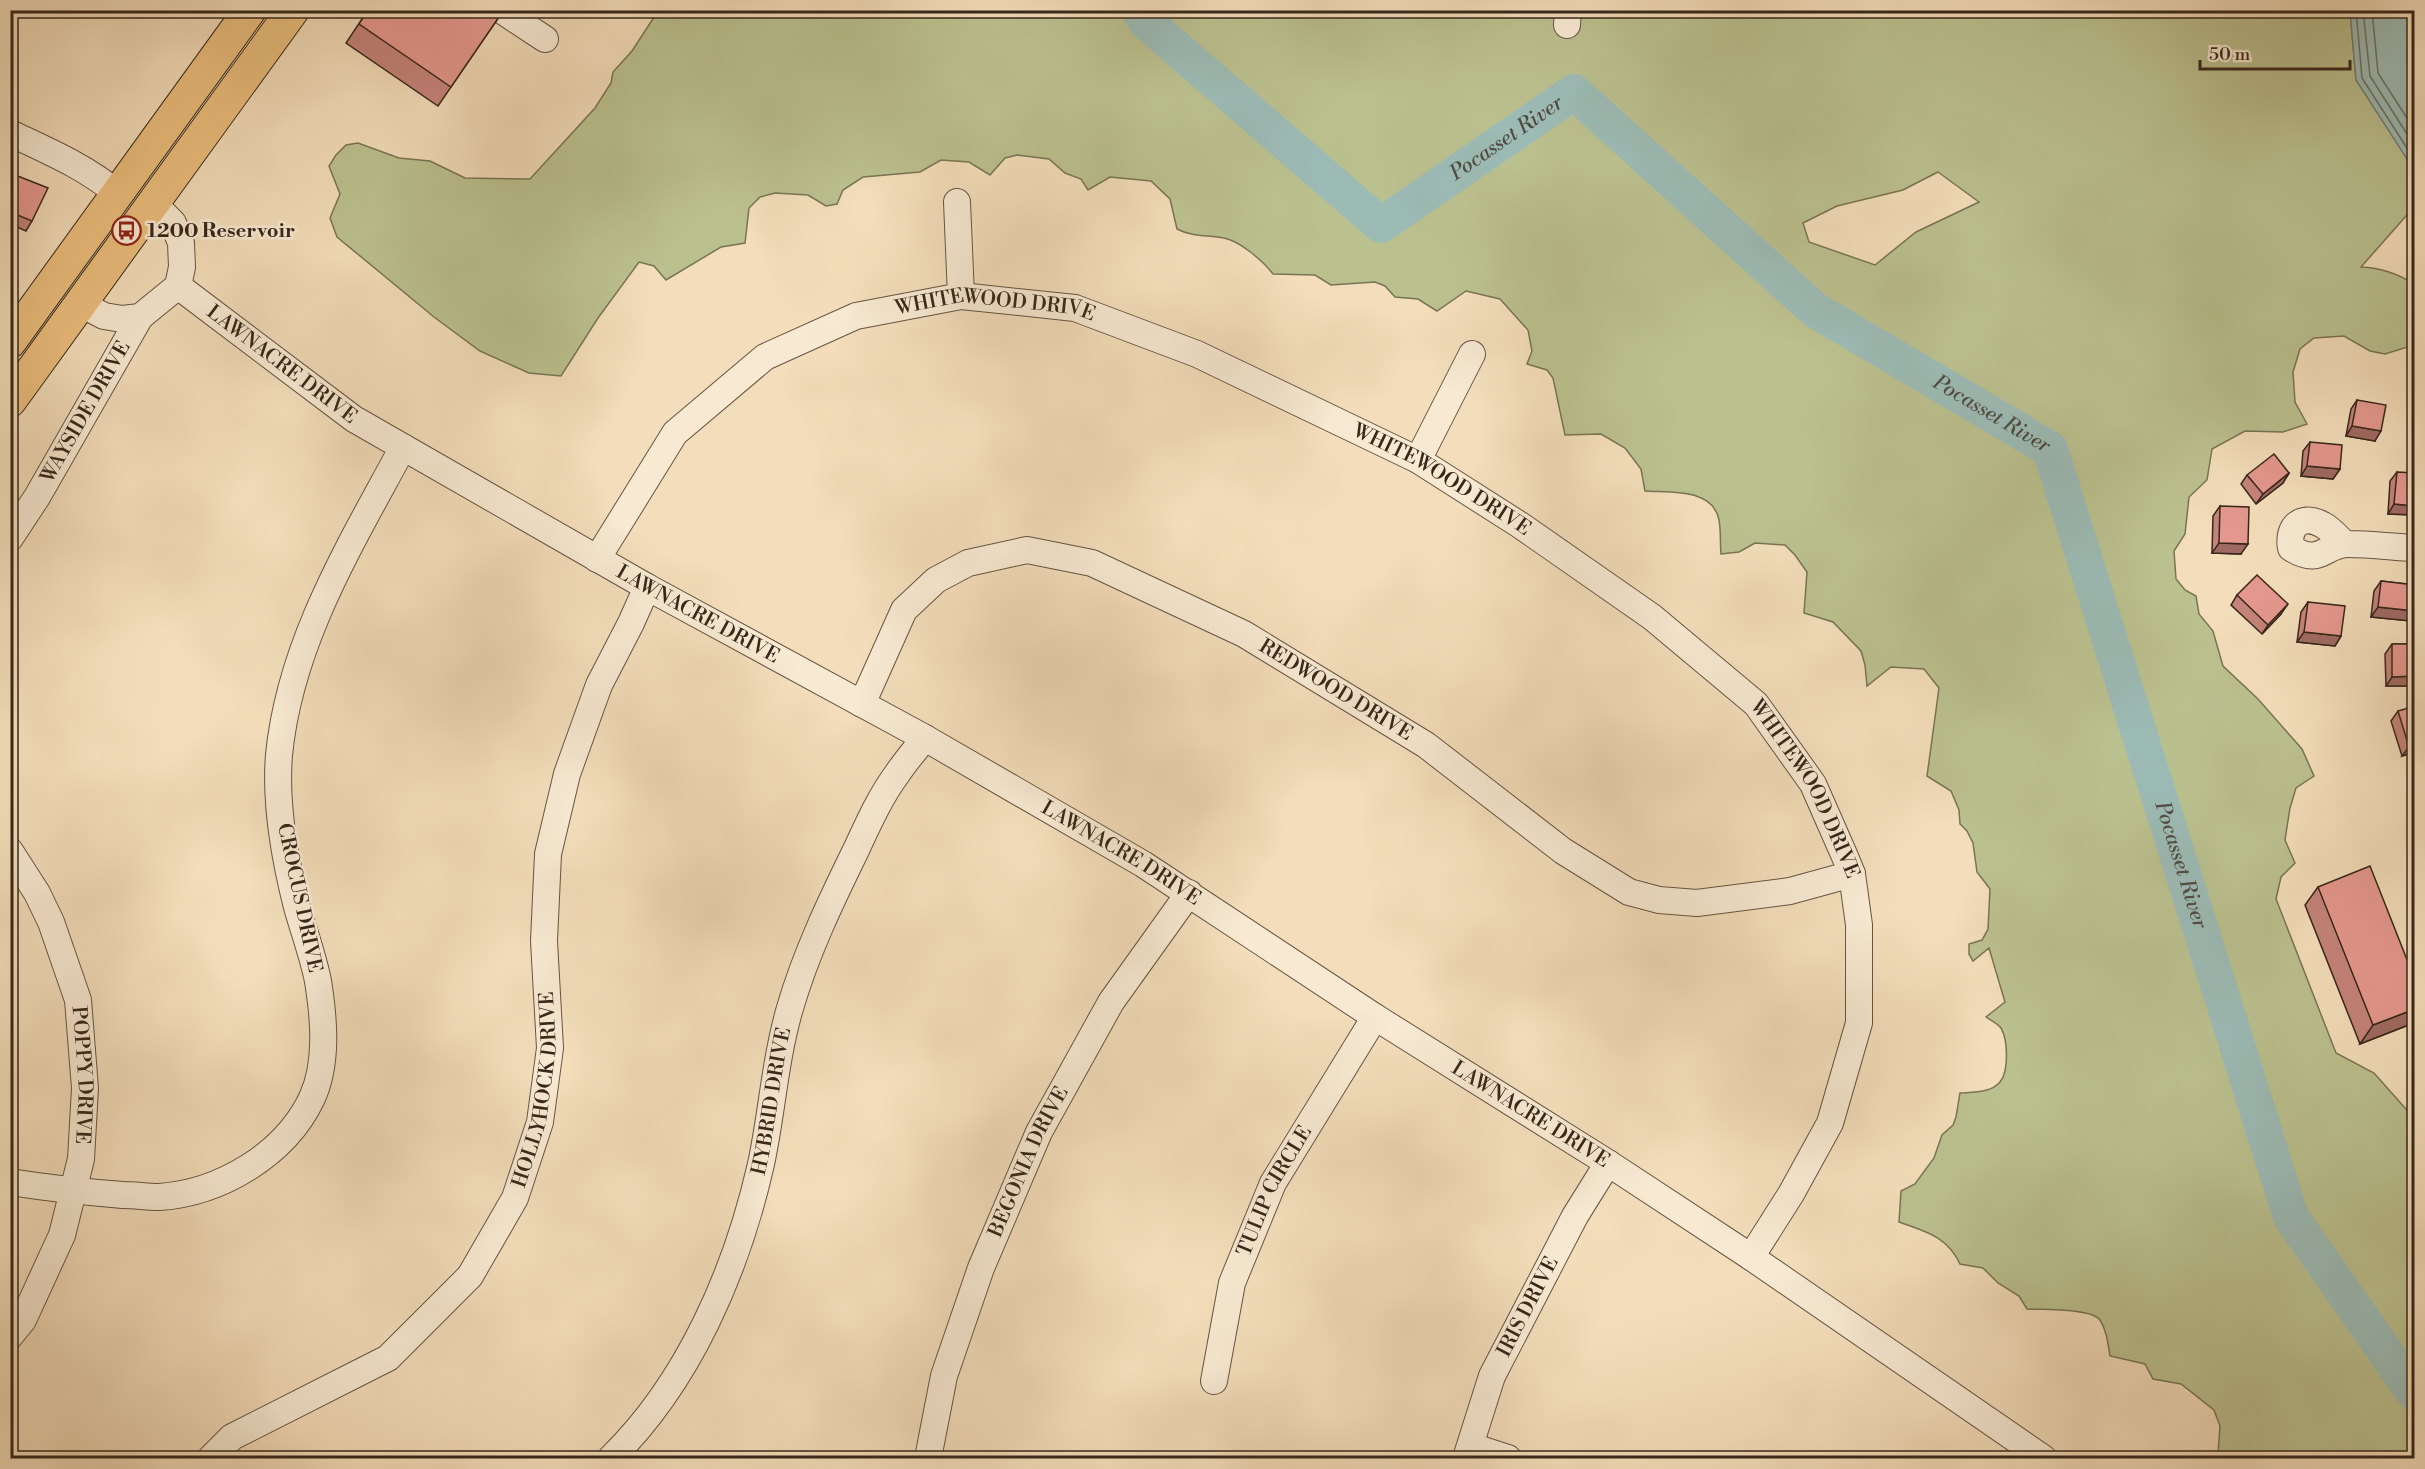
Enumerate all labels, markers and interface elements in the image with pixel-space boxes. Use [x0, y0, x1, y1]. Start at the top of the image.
scale bar [2200, 33, 2350, 71]
text: 50 m [2209, 43, 2251, 66]
water label: Pocasset River [1444, 90, 1569, 187]
bus stop icon: 1200 Reservoir [110, 215, 142, 247]
place label: 1200 Reservoir [147, 219, 295, 244]
street label: WHITEWOOD DRIVE [892, 283, 1099, 327]
street label: LAWNACRE DRIVE [202, 300, 362, 429]
street label: WAYSIDE DRIVE [35, 337, 136, 488]
water label: Pocasset River [1927, 369, 2056, 460]
street label: WHITEWOOD DRIVE [1348, 418, 1536, 541]
street label: LAWNACRE DRIVE [612, 560, 784, 669]
street label: REDWOOD DRIVE [1254, 634, 1417, 746]
street label: WHITEWOOD DRIVE [1744, 694, 1865, 882]
street label: LAWNACRE DRIVE [1037, 795, 1205, 911]
water label: Pocasset River [2148, 797, 2213, 933]
street label: CROCUS DRIVE [271, 821, 327, 975]
street label: HOLLYHOCK DRIVE [507, 991, 563, 1191]
street label: POPPY DRIVE [66, 1005, 98, 1145]
street label: HYBRID DRIVE [746, 1025, 797, 1178]
street label: LAWNACRE DRIVE [1447, 1056, 1614, 1173]
street label: BEGONIA DRIVE [983, 1082, 1074, 1242]
street label: TULIP CIRCLE [1232, 1121, 1318, 1260]
street label: IRIS DRIVE [1492, 1252, 1564, 1361]

